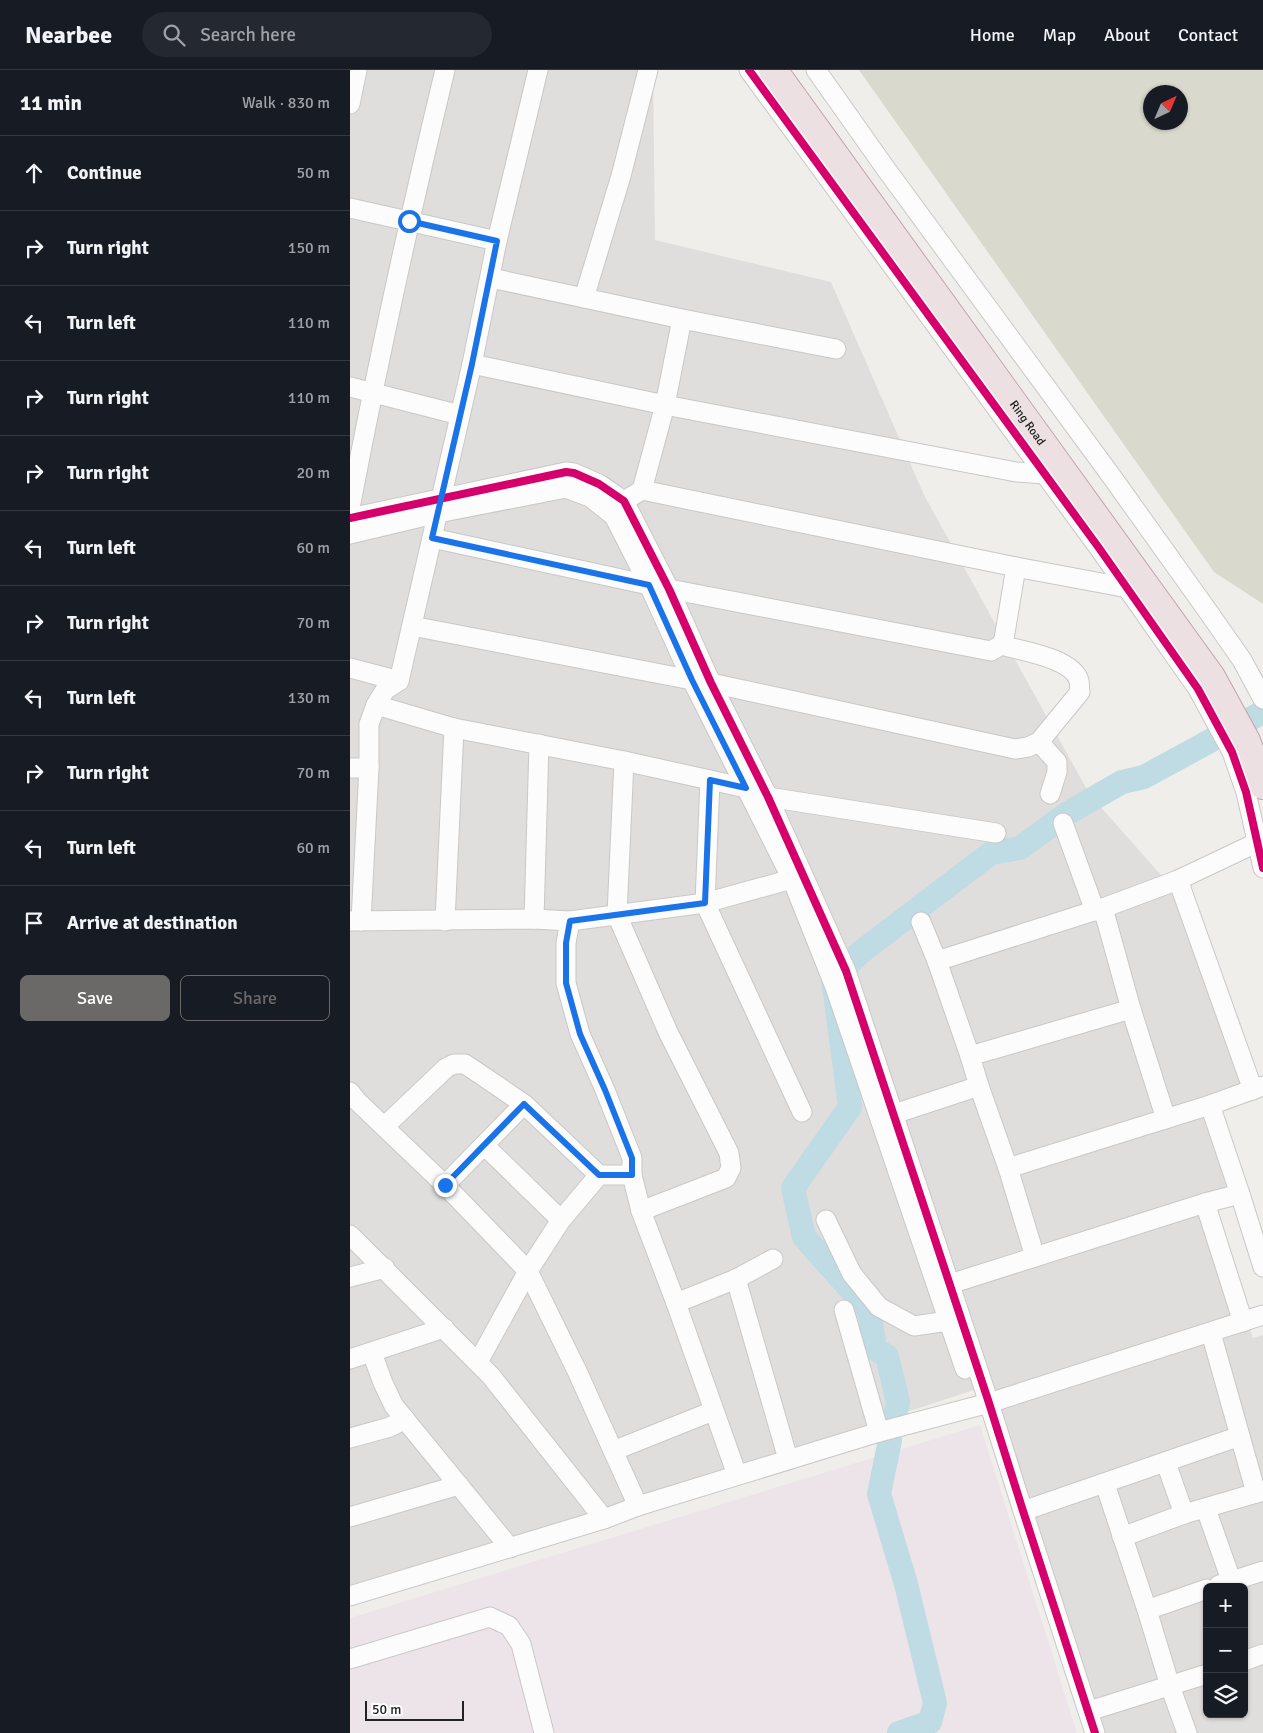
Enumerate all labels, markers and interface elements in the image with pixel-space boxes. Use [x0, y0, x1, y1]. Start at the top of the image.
search box [142, 12, 492, 57]
text: Nearbee [25, 20, 112, 50]
icon: search [160, 21, 188, 49]
text: Search here [200, 23, 296, 47]
text: Home [970, 24, 1015, 46]
text: Map [1043, 24, 1076, 46]
text: About [1104, 24, 1150, 46]
text: Contact [1178, 24, 1238, 46]
north arrow [1143, 85, 1188, 130]
text: 11 min [20, 90, 82, 116]
text: Walk · 830 m [242, 93, 330, 113]
icon: ahead [20, 159, 48, 187]
text: Continue [67, 161, 142, 185]
text: 50 m [296, 163, 330, 183]
route start [398, 210, 421, 233]
icon: right [20, 234, 48, 262]
text: Turn right [67, 236, 149, 260]
text: 150 m [288, 238, 330, 258]
icon: left [20, 309, 48, 337]
text: Turn left [67, 311, 136, 335]
text: 110 m [288, 313, 330, 333]
icon: right [20, 384, 48, 412]
text: Turn right [67, 386, 149, 410]
text: 110 m [288, 388, 330, 408]
street label: Ring Road [1006, 397, 1049, 448]
icon: right [20, 459, 48, 487]
text: Turn right [67, 461, 149, 485]
text: 20 m [296, 463, 330, 483]
icon: left [20, 534, 48, 562]
text: Turn left [67, 536, 136, 560]
text: 60 m [296, 538, 330, 558]
icon: right [20, 609, 48, 637]
text: Turn right [67, 611, 149, 635]
text: 70 m [296, 613, 330, 633]
icon: left [20, 684, 48, 712]
text: Turn left [67, 686, 136, 710]
text: 130 m [288, 688, 330, 708]
icon: right [20, 759, 48, 787]
text: Turn right [67, 761, 149, 785]
text: 70 m [296, 763, 330, 783]
icon: left [20, 834, 48, 862]
text: Turn left [67, 836, 136, 860]
text: 60 m [296, 838, 330, 858]
icon: arrive [20, 909, 48, 937]
text: Arrive at destination [67, 911, 238, 935]
button: Save [20, 975, 170, 1021]
button: Share [180, 975, 330, 1021]
route end [434, 1174, 457, 1197]
map controls [1203, 1583, 1248, 1718]
button: + [1203, 1583, 1248, 1628]
button: − [1203, 1628, 1248, 1673]
button: layers [1203, 1673, 1248, 1718]
scale bar [365, 1698, 464, 1721]
text: 50 m [372, 1701, 401, 1718]

